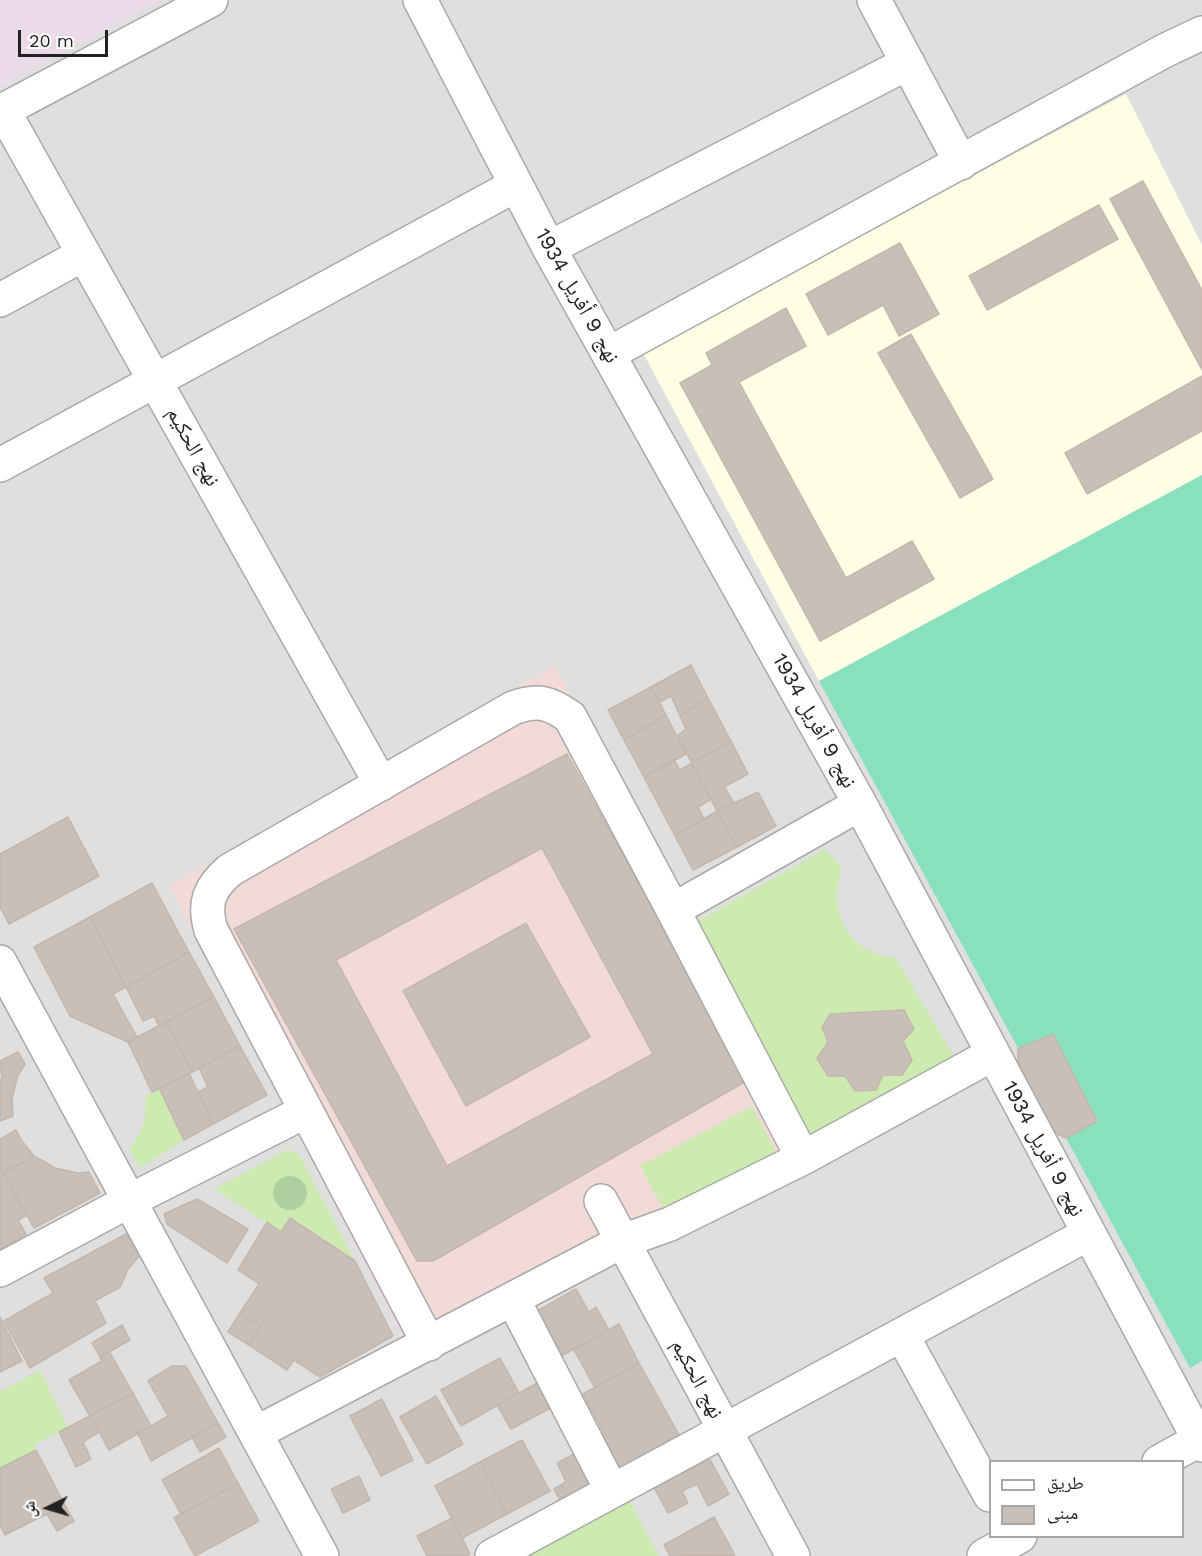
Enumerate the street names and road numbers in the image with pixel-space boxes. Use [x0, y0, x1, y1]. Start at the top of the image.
street label: نهج 9 أفريل 1934 [530, 224, 624, 368]
street label: نهج الحكيم [161, 403, 225, 491]
street label: نهج 9 أفريل 1934 [767, 649, 861, 793]
street label: نهج 9 أفريل 1934 [997, 1077, 1089, 1221]
street label: نهج الحكيم [666, 1335, 728, 1423]

